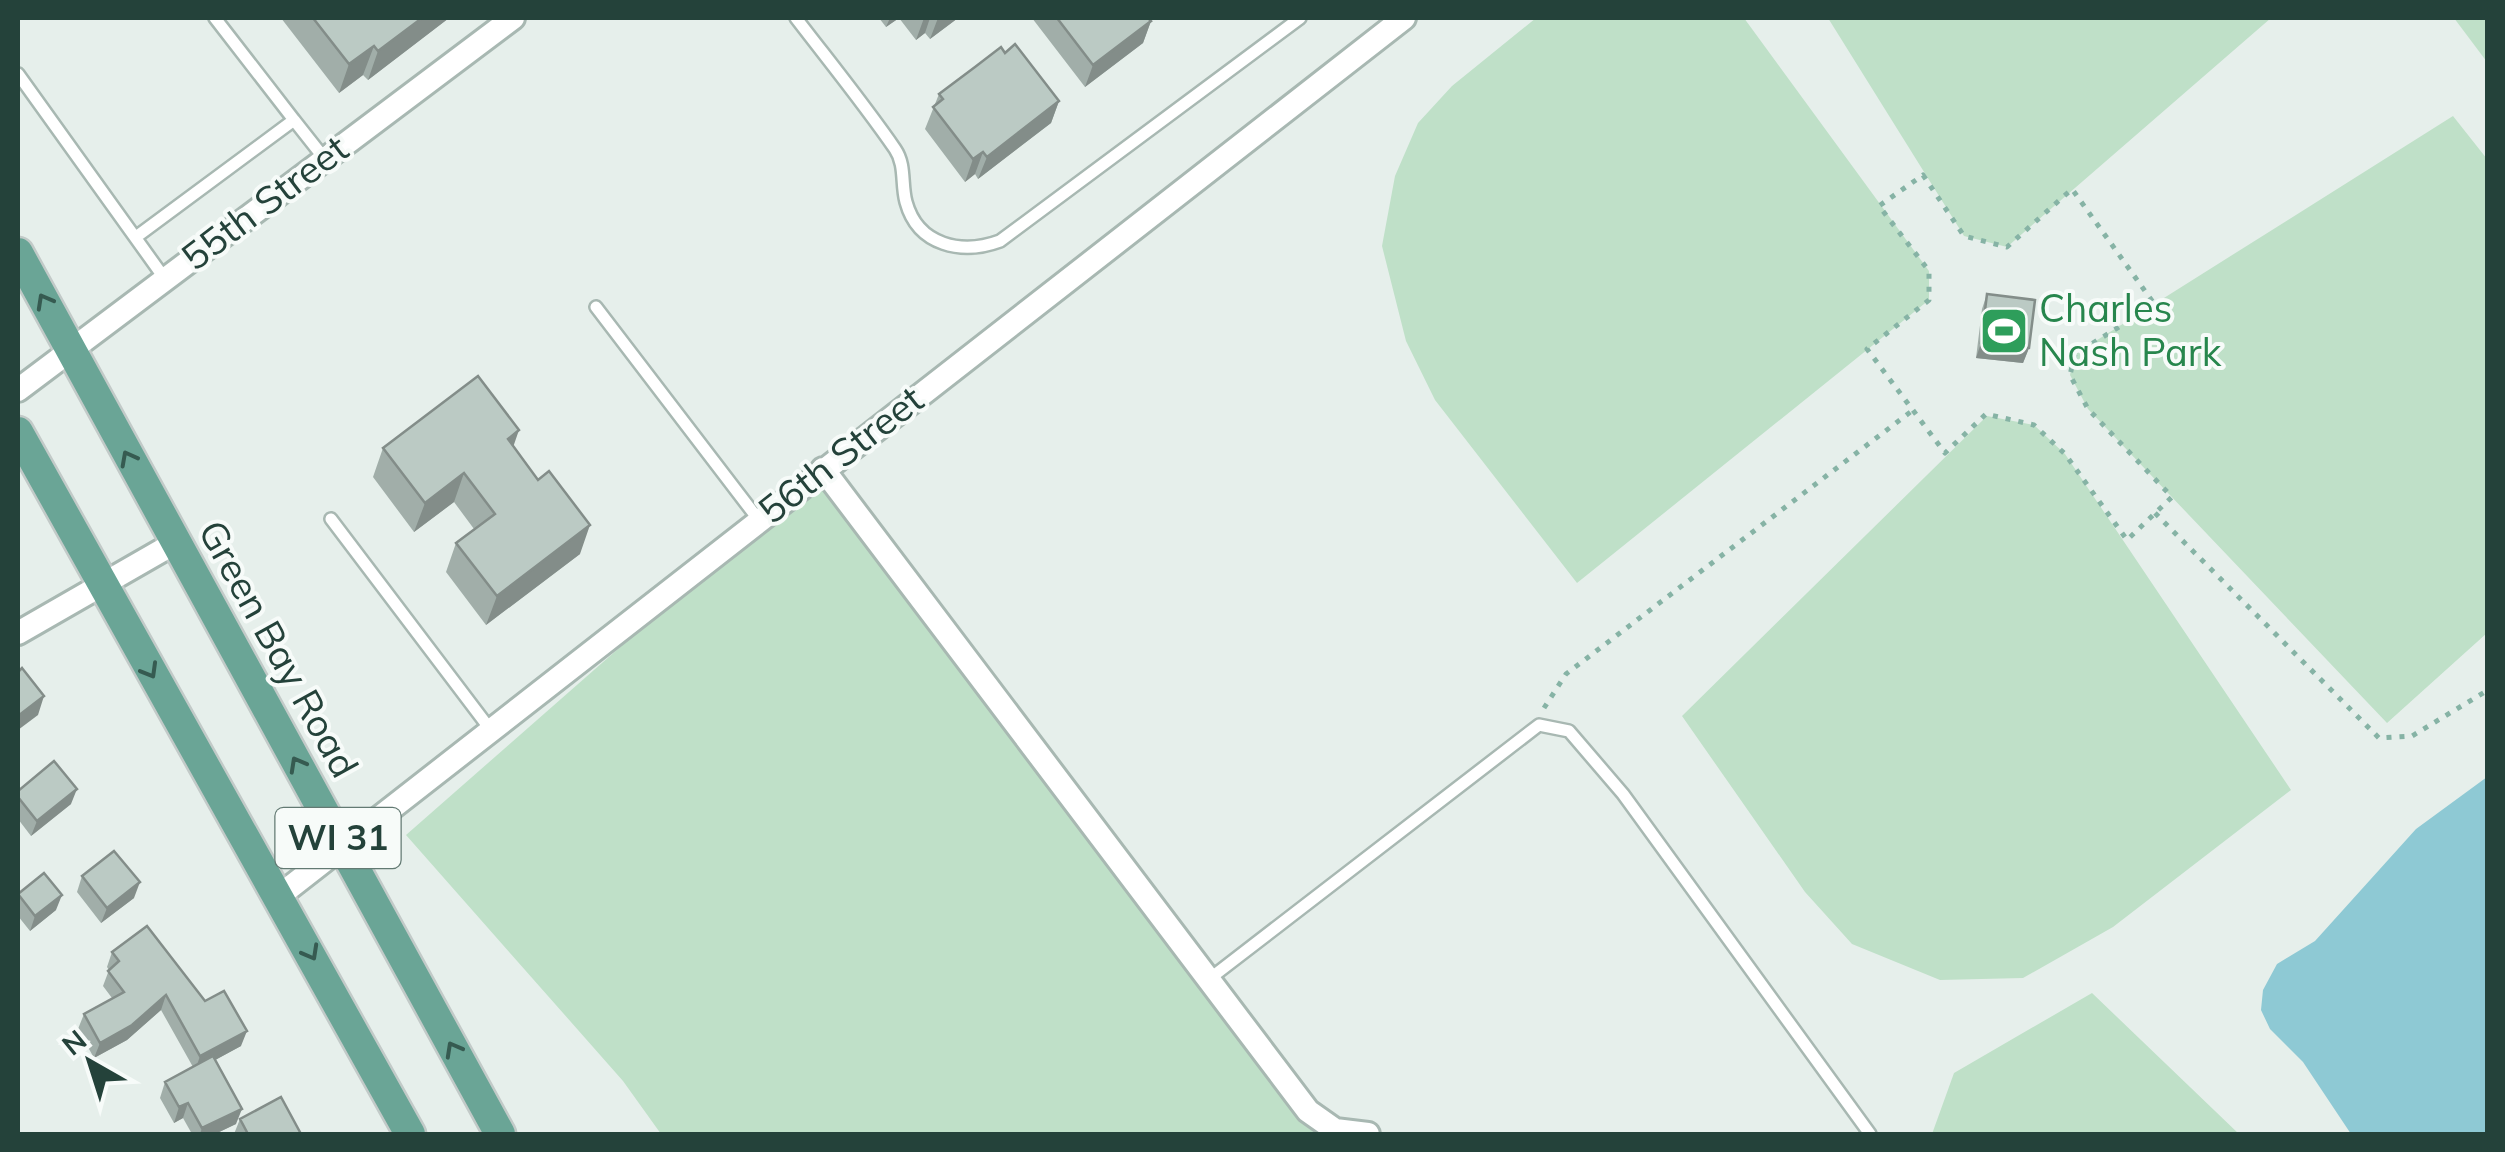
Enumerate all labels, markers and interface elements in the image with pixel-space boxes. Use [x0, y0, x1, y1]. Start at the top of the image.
street label: 55th Street [172, 124, 357, 280]
place label: Charles Nash Park [2039, 284, 2222, 376]
one-way arrow [37, 294, 57, 312]
sports icon: Charles Nash Park [1978, 305, 2030, 357]
street label: 56th Street [748, 375, 932, 534]
one-way arrow [121, 450, 140, 468]
street label: Green Bay Road [188, 512, 369, 785]
one-way arrow [138, 660, 157, 678]
one-way arrow [289, 757, 309, 775]
road number: WI 31 [276, 808, 400, 868]
one-way arrow [298, 942, 318, 960]
north arrow [40, 1012, 140, 1112]
text: N [55, 1022, 93, 1062]
one-way arrow [446, 1042, 466, 1060]

